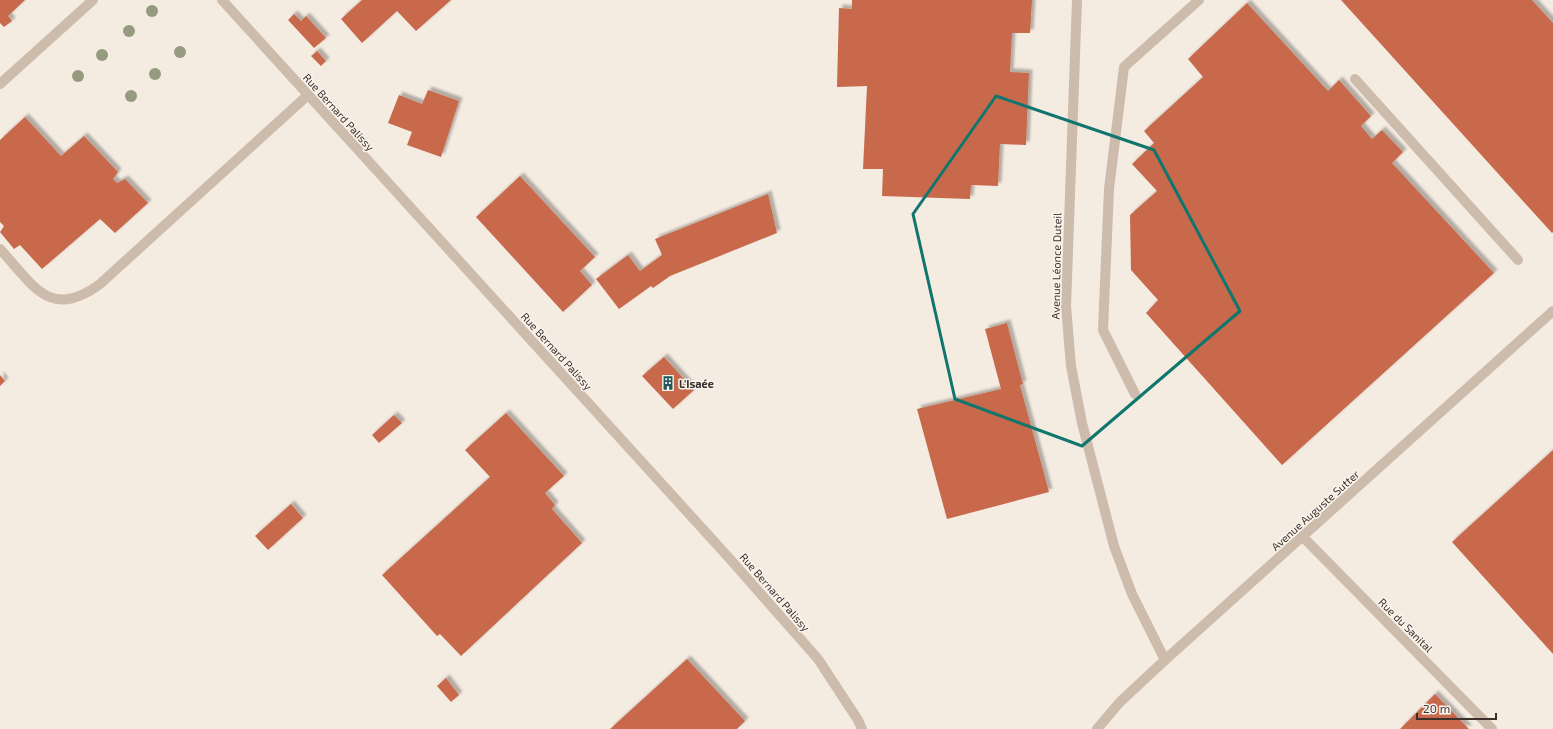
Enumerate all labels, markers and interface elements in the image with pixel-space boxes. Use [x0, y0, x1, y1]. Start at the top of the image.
street label: Rue Bernard Palissy [301, 71, 377, 153]
street label: Avenue Léonce Duteil [1049, 212, 1063, 320]
street label: Rue Bernard Palissy [519, 310, 595, 392]
building icon: L'Isaée [660, 375, 676, 391]
place label: L'Isaée [679, 377, 714, 390]
street label: Avenue Auguste Sutter [1268, 467, 1362, 553]
street label: Rue Bernard Palissy [737, 550, 813, 634]
street label: Rue du Sanital [1376, 595, 1436, 655]
scale bar [1417, 695, 1496, 721]
text: 20 m [1423, 701, 1450, 715]

